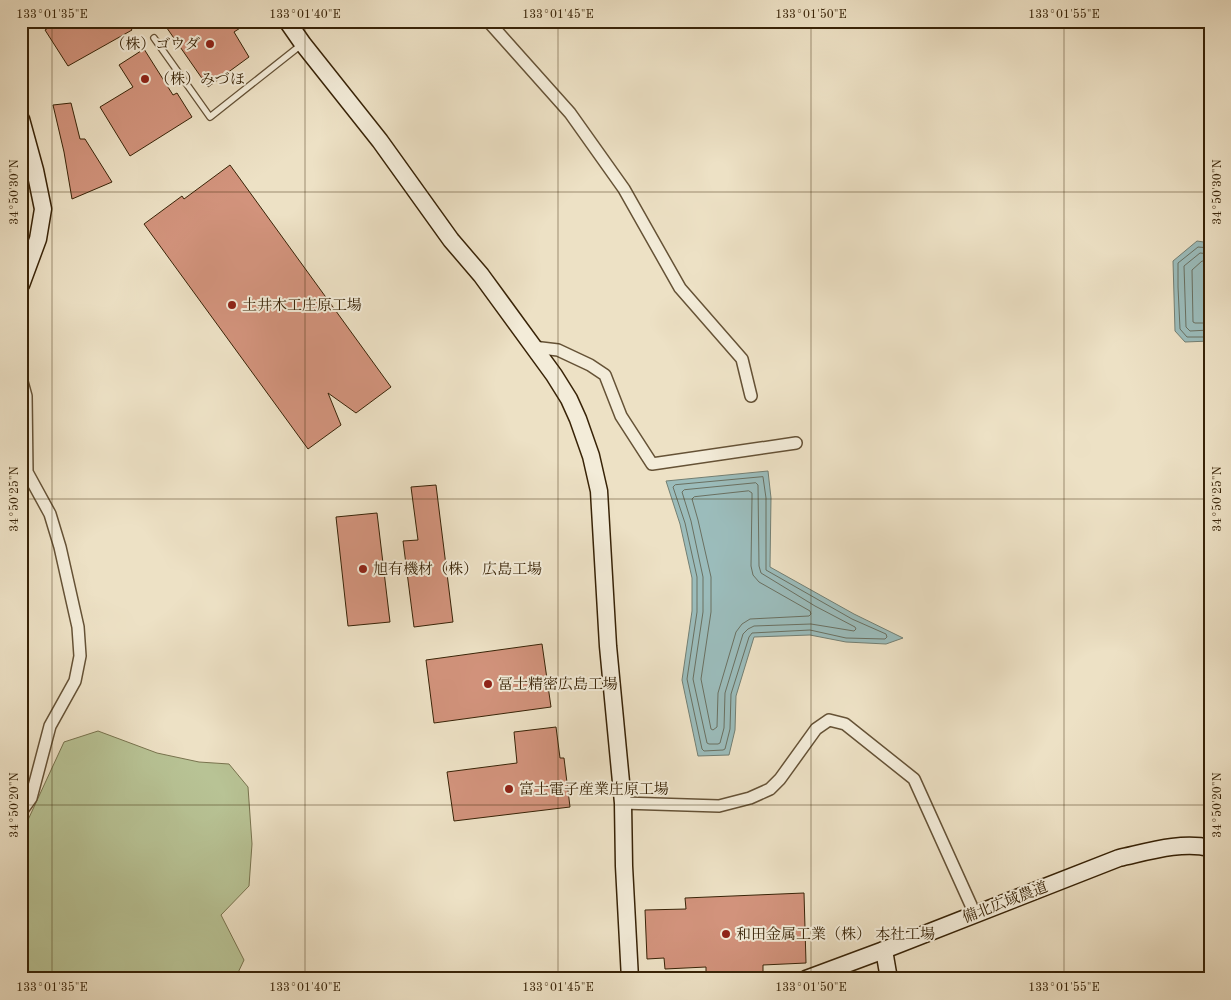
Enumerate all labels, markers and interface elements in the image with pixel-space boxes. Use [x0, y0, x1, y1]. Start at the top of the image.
text: 133°01'35"E [16, 8, 88, 21]
text: 133°01'45"E [522, 8, 594, 21]
text: 133°01'50"E [775, 8, 847, 21]
text: 133°01'55"E [1028, 8, 1100, 21]
text: 133°01'40"E [269, 9, 341, 21]
place label: （株）ゴウダ [110, 36, 200, 53]
marker: （株）ゴウダ [204, 38, 216, 50]
place label: （株）みづほ [155, 71, 245, 88]
marker: （株）みづほ [139, 73, 151, 85]
text: 34°50'30"N [8, 159, 21, 225]
text: 34°50'30"N [1211, 159, 1224, 225]
place label: 土井木工庄原工場 [242, 297, 362, 314]
marker: 土井木工庄原工場 [226, 299, 238, 311]
text: 34°50'25"N [8, 466, 21, 532]
text: 34°50'25"N [1211, 466, 1224, 532]
place label: 旭有機材（株） 広島工場 [373, 561, 542, 578]
marker: 旭有機材（株） 広島工場 [357, 563, 369, 575]
place label: 冨士精密広島工場 [498, 676, 618, 693]
marker: 冨士精密広島工場 [482, 678, 494, 690]
text: 34°50'20"N [8, 772, 21, 838]
text: 34°50'20"N [1211, 772, 1224, 838]
place label: 富士電子産業庄原工場 [519, 781, 669, 798]
marker: 富士電子産業庄原工場 [503, 783, 515, 795]
street label: 備北広域農道 [960, 878, 1050, 927]
place label: 和田金属工業（株） 本社工場 [736, 926, 935, 943]
marker: 和田金属工業（株） 本社工場 [720, 928, 732, 940]
text: 133°01'35"E [16, 981, 88, 994]
text: 133°01'45"E [522, 981, 594, 994]
text: 133°01'50"E [775, 981, 847, 994]
text: 133°01'55"E [1028, 981, 1100, 994]
text: 133°01'40"E [269, 982, 341, 994]

